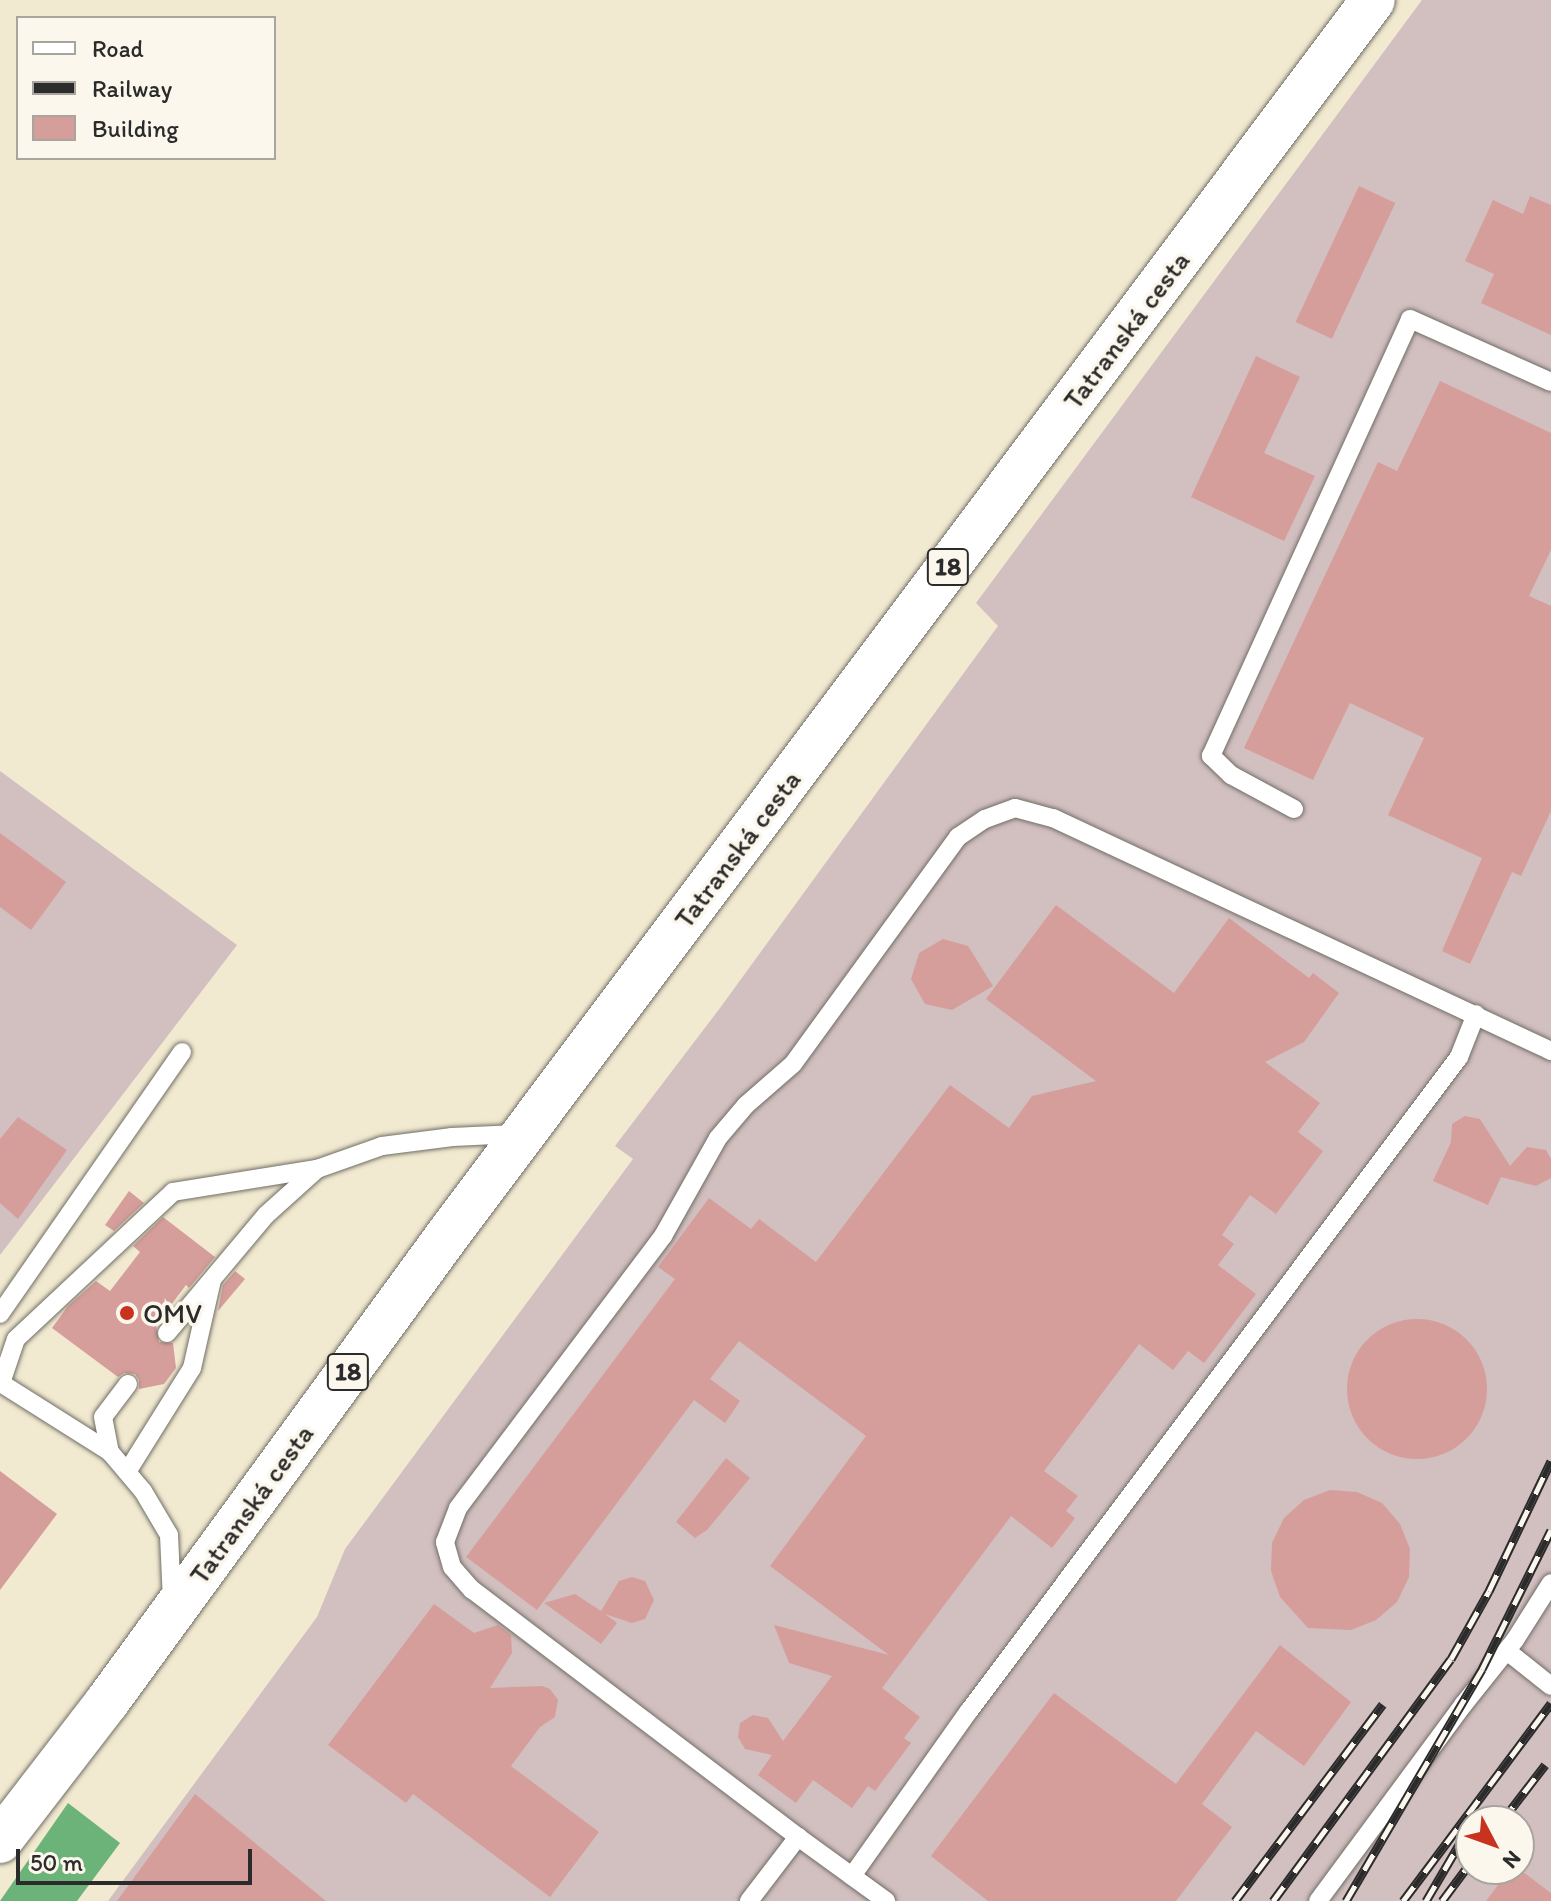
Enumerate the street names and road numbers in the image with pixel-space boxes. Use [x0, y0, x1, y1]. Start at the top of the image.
street label: Tatranská cesta [1056, 244, 1196, 416]
road number: 18 [926, 545, 970, 589]
street label: Tatranská cesta [667, 763, 807, 935]
road number: 18 [326, 1350, 370, 1394]
street label: Tatranská cesta [182, 1418, 320, 1590]

